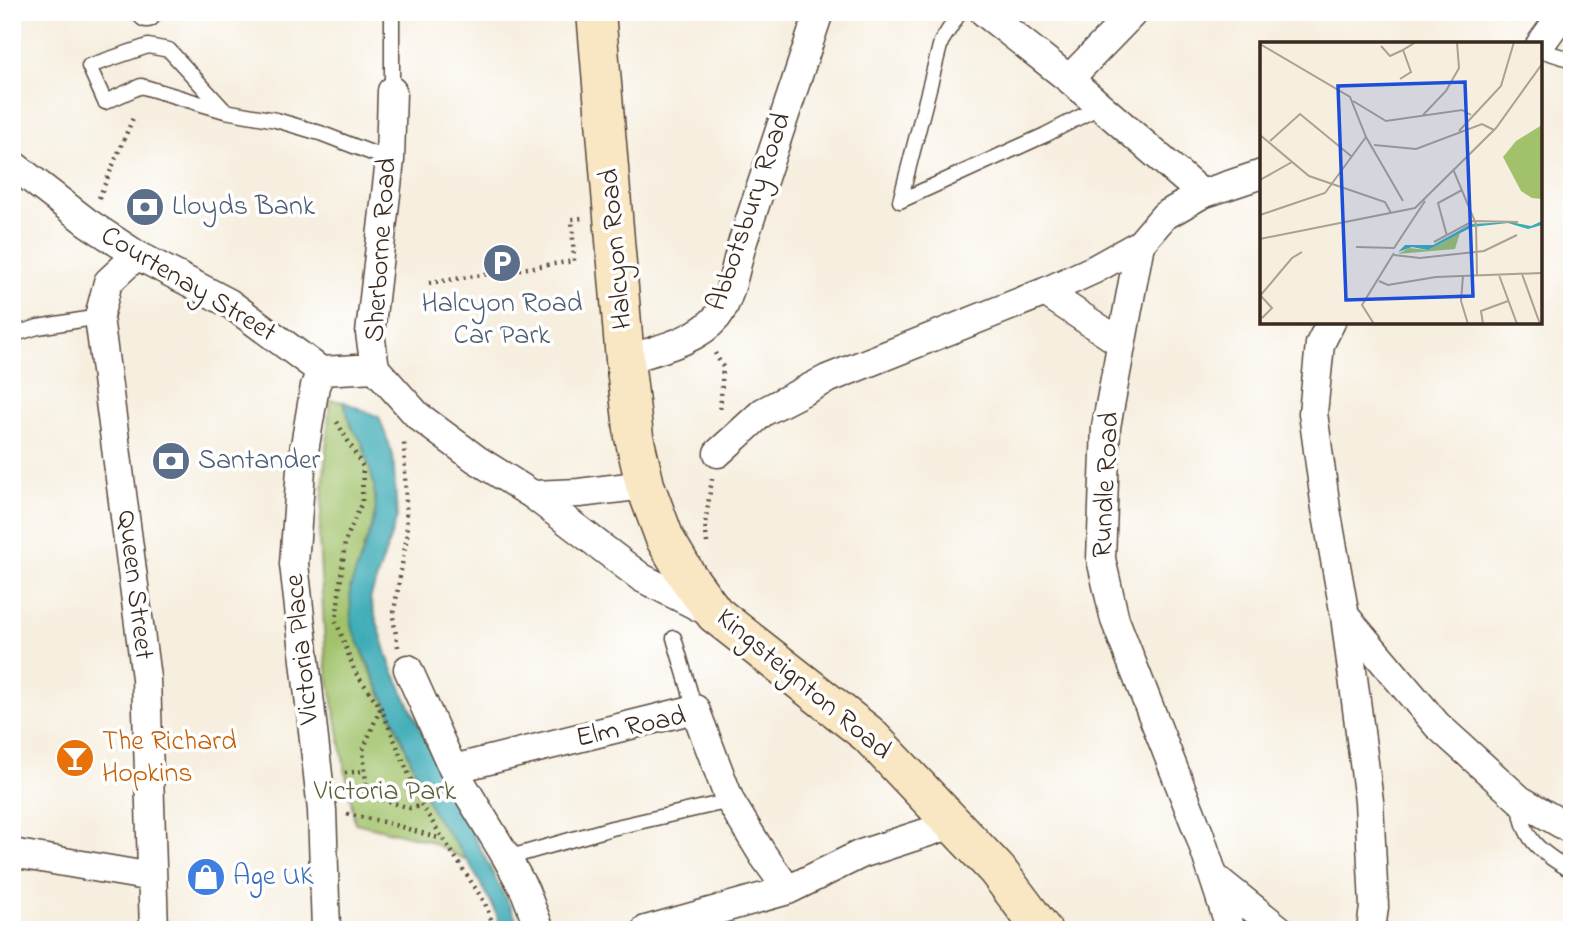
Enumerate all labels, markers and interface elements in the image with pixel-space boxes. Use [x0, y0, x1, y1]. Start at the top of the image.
inset map [1260, 42, 1542, 324]
street label: Abbotsbury Road [697, 107, 803, 317]
street label: Sherborne Road [355, 156, 409, 344]
street label: Halcyon Road [590, 167, 644, 331]
bank icon: Lloyds Bank [124, 186, 166, 228]
place label: Lloyds Bank [172, 187, 316, 228]
street label: Courtenay Street [92, 216, 284, 354]
parking icon: Halcyon Road Car Park [481, 242, 523, 284]
place label: Halcyon Road Car Park [421, 284, 583, 357]
street label: Rundle Road [1083, 411, 1131, 559]
bank icon: Santander [150, 440, 192, 482]
place label: Santander [198, 441, 321, 482]
street label: Queen Street [104, 508, 164, 662]
street label: Victoria Place [275, 571, 331, 727]
street label: Kingsteignton Road [706, 599, 900, 771]
street label: Elm Road [572, 696, 690, 760]
place label: The Richard Hopkins [102, 722, 237, 795]
bar icon: The Richard Hopkins [54, 737, 96, 779]
park label: Victoria Park [313, 772, 457, 813]
shop icon: Age UK [185, 856, 227, 898]
place label: Age UK [233, 857, 314, 898]

